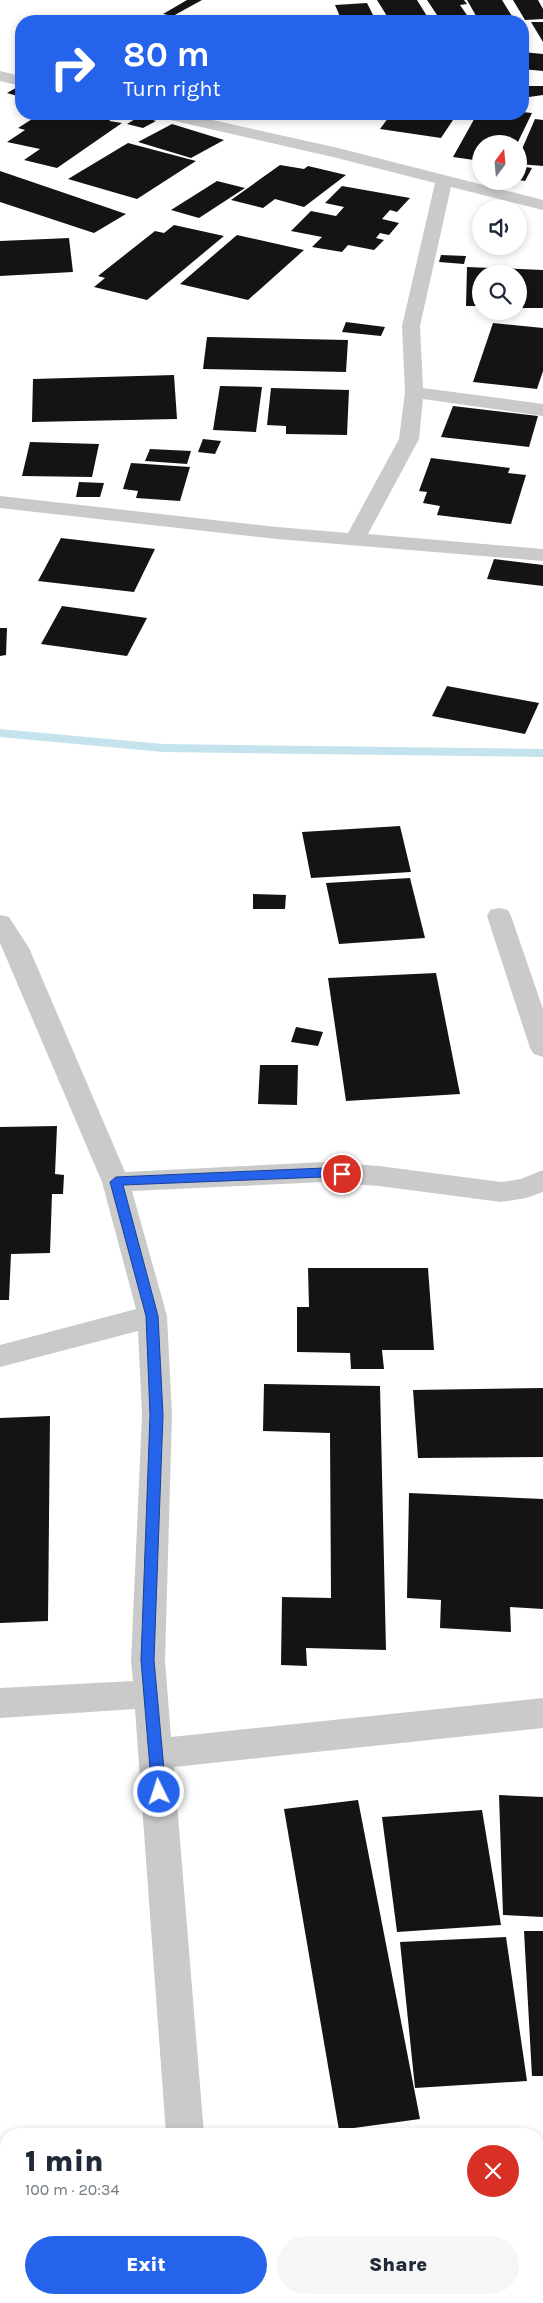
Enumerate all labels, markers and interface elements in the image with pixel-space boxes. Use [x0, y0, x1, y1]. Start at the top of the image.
text: 80 m [123, 34, 210, 75]
icon: right [40, 35, 105, 100]
text: Turn right [123, 76, 221, 102]
north arrow [472, 135, 528, 190]
map controls [472, 135, 527, 320]
button: sound [472, 200, 527, 255]
button: search [472, 265, 527, 320]
pin [321, 1153, 363, 1195]
icon: arrive [328, 1160, 356, 1188]
position arrow [132, 1765, 184, 1817]
text: 1 min [25, 2143, 104, 2179]
button: close [467, 2145, 519, 2197]
text: 100 m · 20:34 [25, 2180, 119, 2199]
button: Exit [25, 2236, 267, 2294]
button: Share [277, 2236, 519, 2294]

